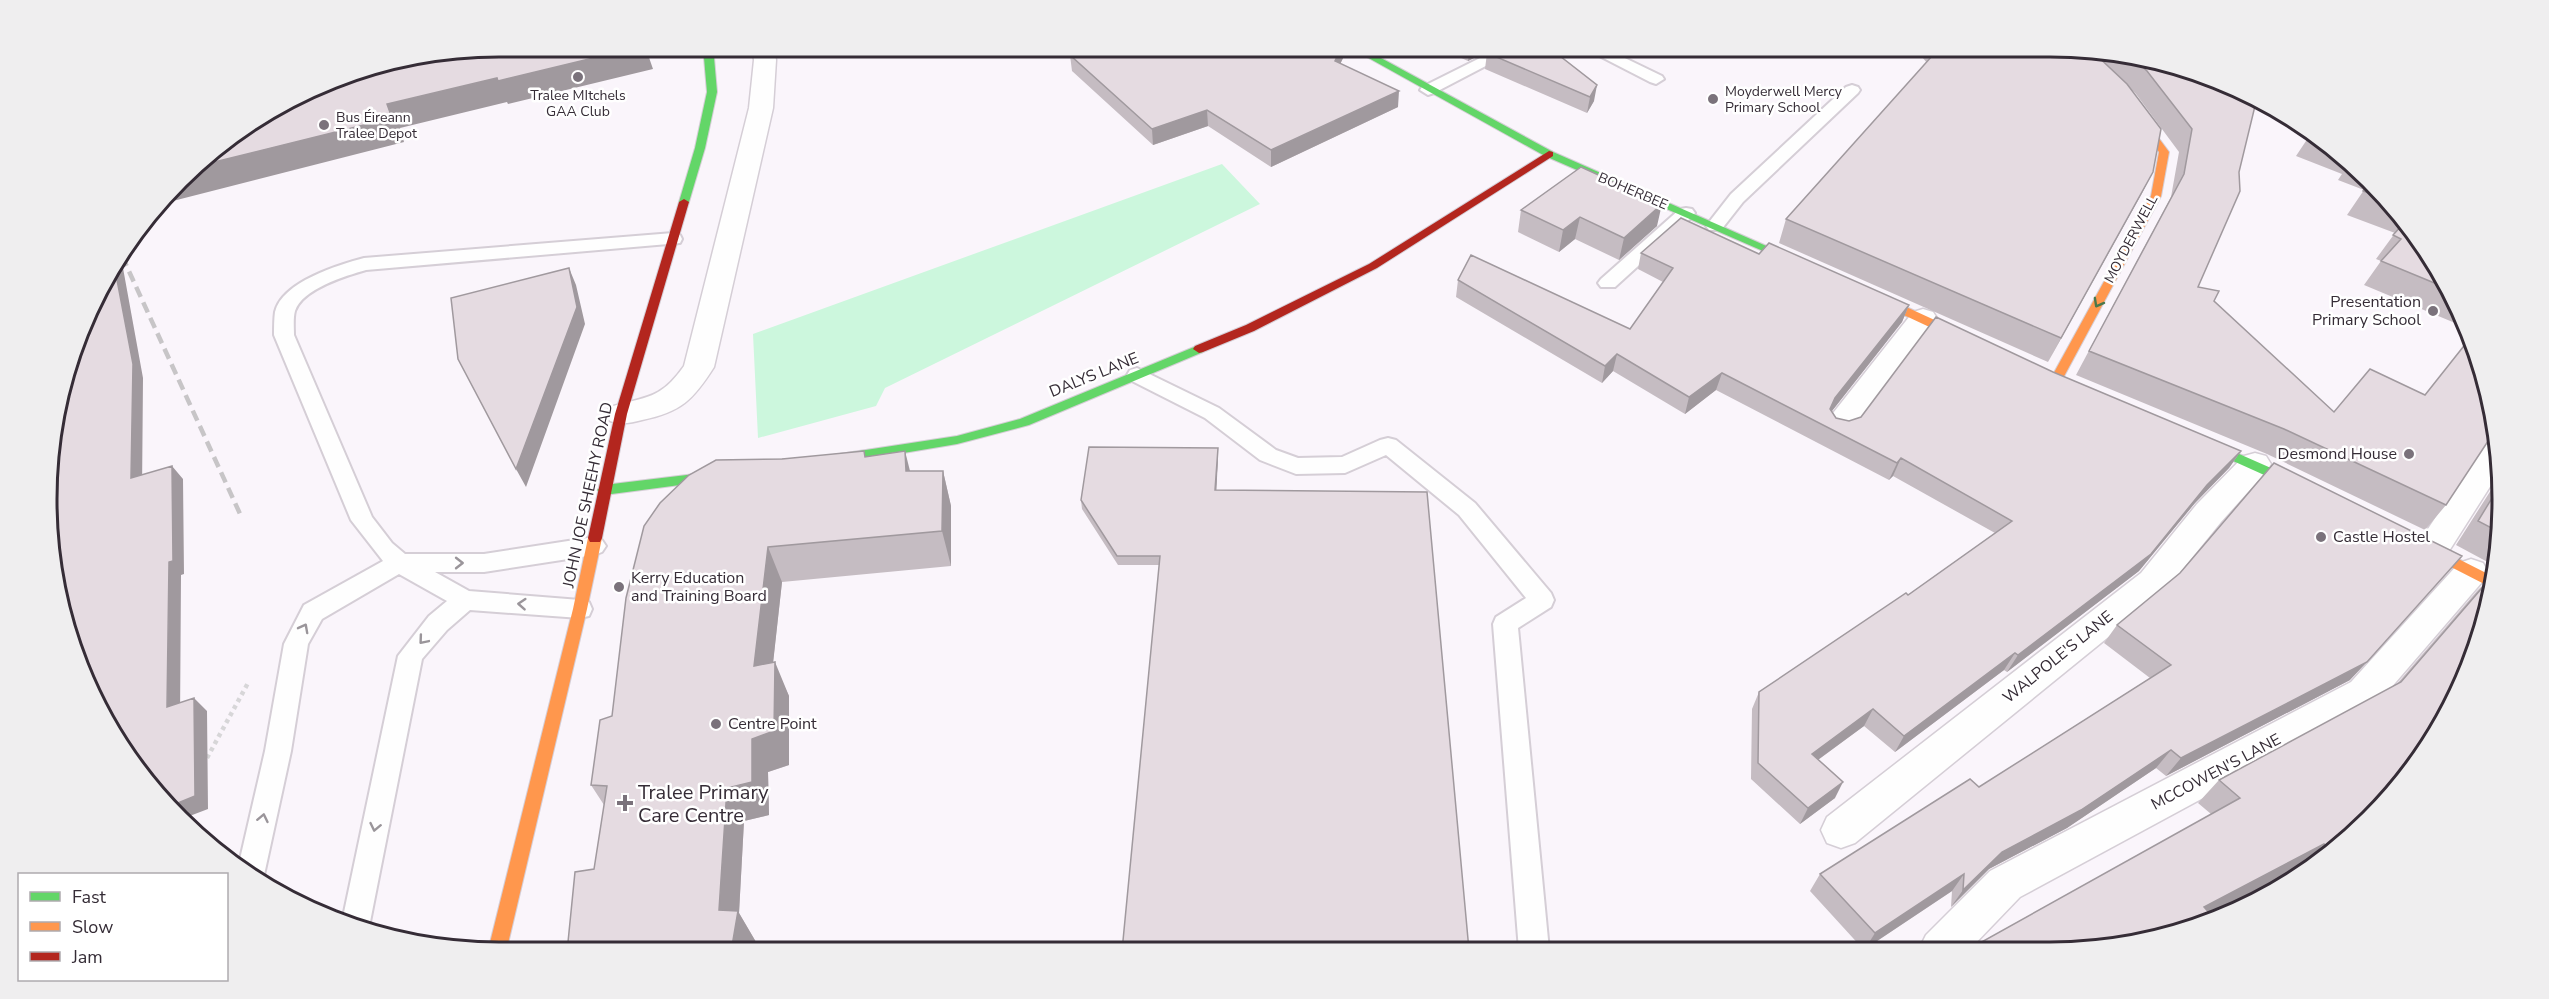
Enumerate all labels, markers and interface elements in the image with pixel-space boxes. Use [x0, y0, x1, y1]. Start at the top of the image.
marker: Tralee MItchels GAA Club [571, 70, 585, 84]
place label: Moyderwell Mercy Primary School [1725, 82, 1843, 117]
place label: Tralee MItchels GAA Club [530, 86, 626, 121]
marker: Moyderwell Mercy Primary School [1706, 92, 1720, 106]
place label: Bus Éireann Tralee Depot [336, 108, 417, 143]
marker: Bus Éireann Tralee Depot [317, 118, 331, 132]
street label: BOHERBEE [1595, 168, 1671, 214]
street label: MOYDERWELL [2100, 191, 2162, 286]
place label: Presentation Primary School [2312, 291, 2421, 331]
one-way arrow [2094, 297, 2105, 307]
marker: Presentation Primary School [2426, 304, 2440, 318]
street label: DALYS LANE [1046, 347, 1142, 403]
street label: JOHN JOE SHEEHY ROAD [557, 400, 618, 591]
place label: Desmond House [2278, 443, 2397, 465]
marker: Desmond House [2402, 447, 2416, 461]
place label: Castle Hostel [2333, 526, 2430, 548]
marker: Castle Hostel [2314, 530, 2328, 544]
one-way arrow [454, 557, 463, 569]
place label: Kerry Education and Training Board [631, 567, 767, 607]
marker: Kerry Education and Training Board [612, 580, 626, 594]
one-way arrow [517, 598, 526, 611]
street label: WALPOLE'S LANE [1998, 606, 2118, 708]
one-way arrow [297, 624, 308, 635]
one-way arrow [420, 633, 431, 644]
place label: Centre Point [728, 713, 817, 735]
marker: Centre Point [709, 717, 723, 731]
street label: MCCOWEN'S LANE [2147, 728, 2285, 816]
place label: Tralee Primary Care Centre [638, 779, 769, 829]
marker: Tralee Primary Care Centre [616, 794, 634, 812]
one-way arrow [256, 814, 269, 824]
one-way arrow [369, 822, 382, 832]
legend [18, 873, 228, 981]
text: Fast [72, 885, 107, 909]
text: Slow [72, 915, 113, 939]
text: Jam [71, 945, 103, 969]

